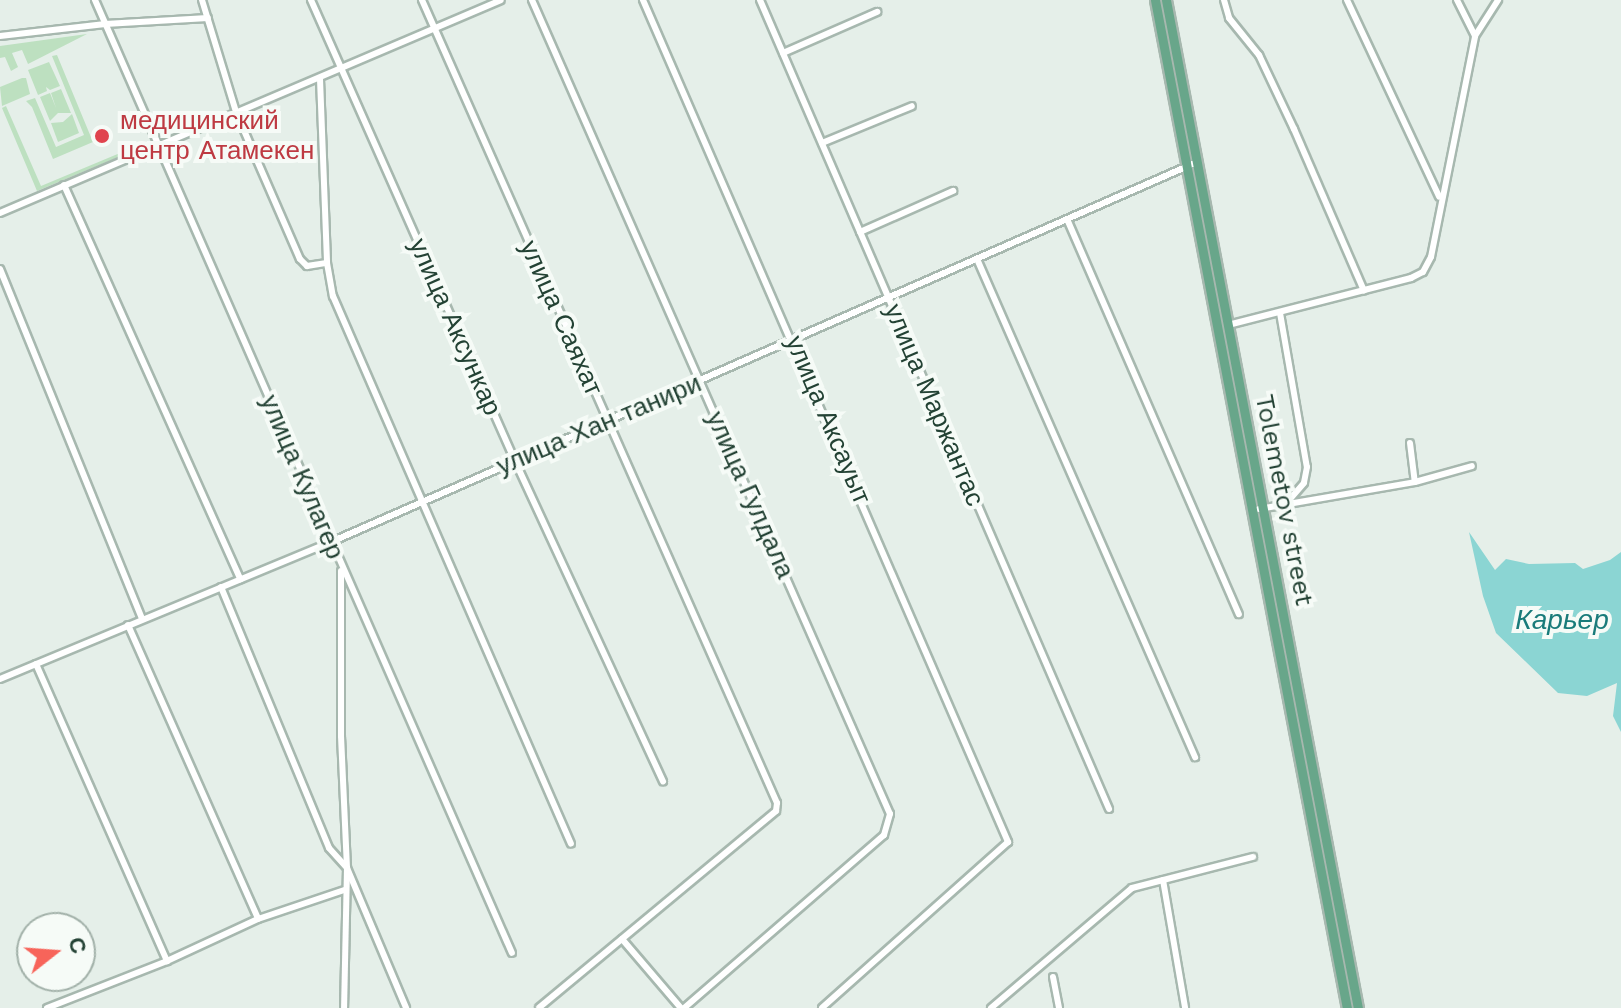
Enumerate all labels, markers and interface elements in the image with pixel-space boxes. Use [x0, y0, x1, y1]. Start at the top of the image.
place label: медицинский центр Атамекен [120, 105, 314, 166]
marker: медицинский центр Атамекен [91, 125, 113, 147]
street label: улица Аксункар [402, 234, 508, 420]
street label: улица Саяхат [513, 236, 609, 400]
street label: улица Маржантас [877, 299, 991, 511]
street label: улица Аксауыт [778, 331, 878, 509]
street label: улица Хан танири [492, 368, 706, 482]
street label: улица Кулагер [253, 390, 351, 564]
street label: Tolemetov street [1248, 392, 1320, 608]
street label: улица Гулдала [699, 407, 801, 583]
water label: Карьер [1515, 603, 1609, 637]
north arrow [16, 912, 96, 992]
text: С [63, 934, 92, 957]

